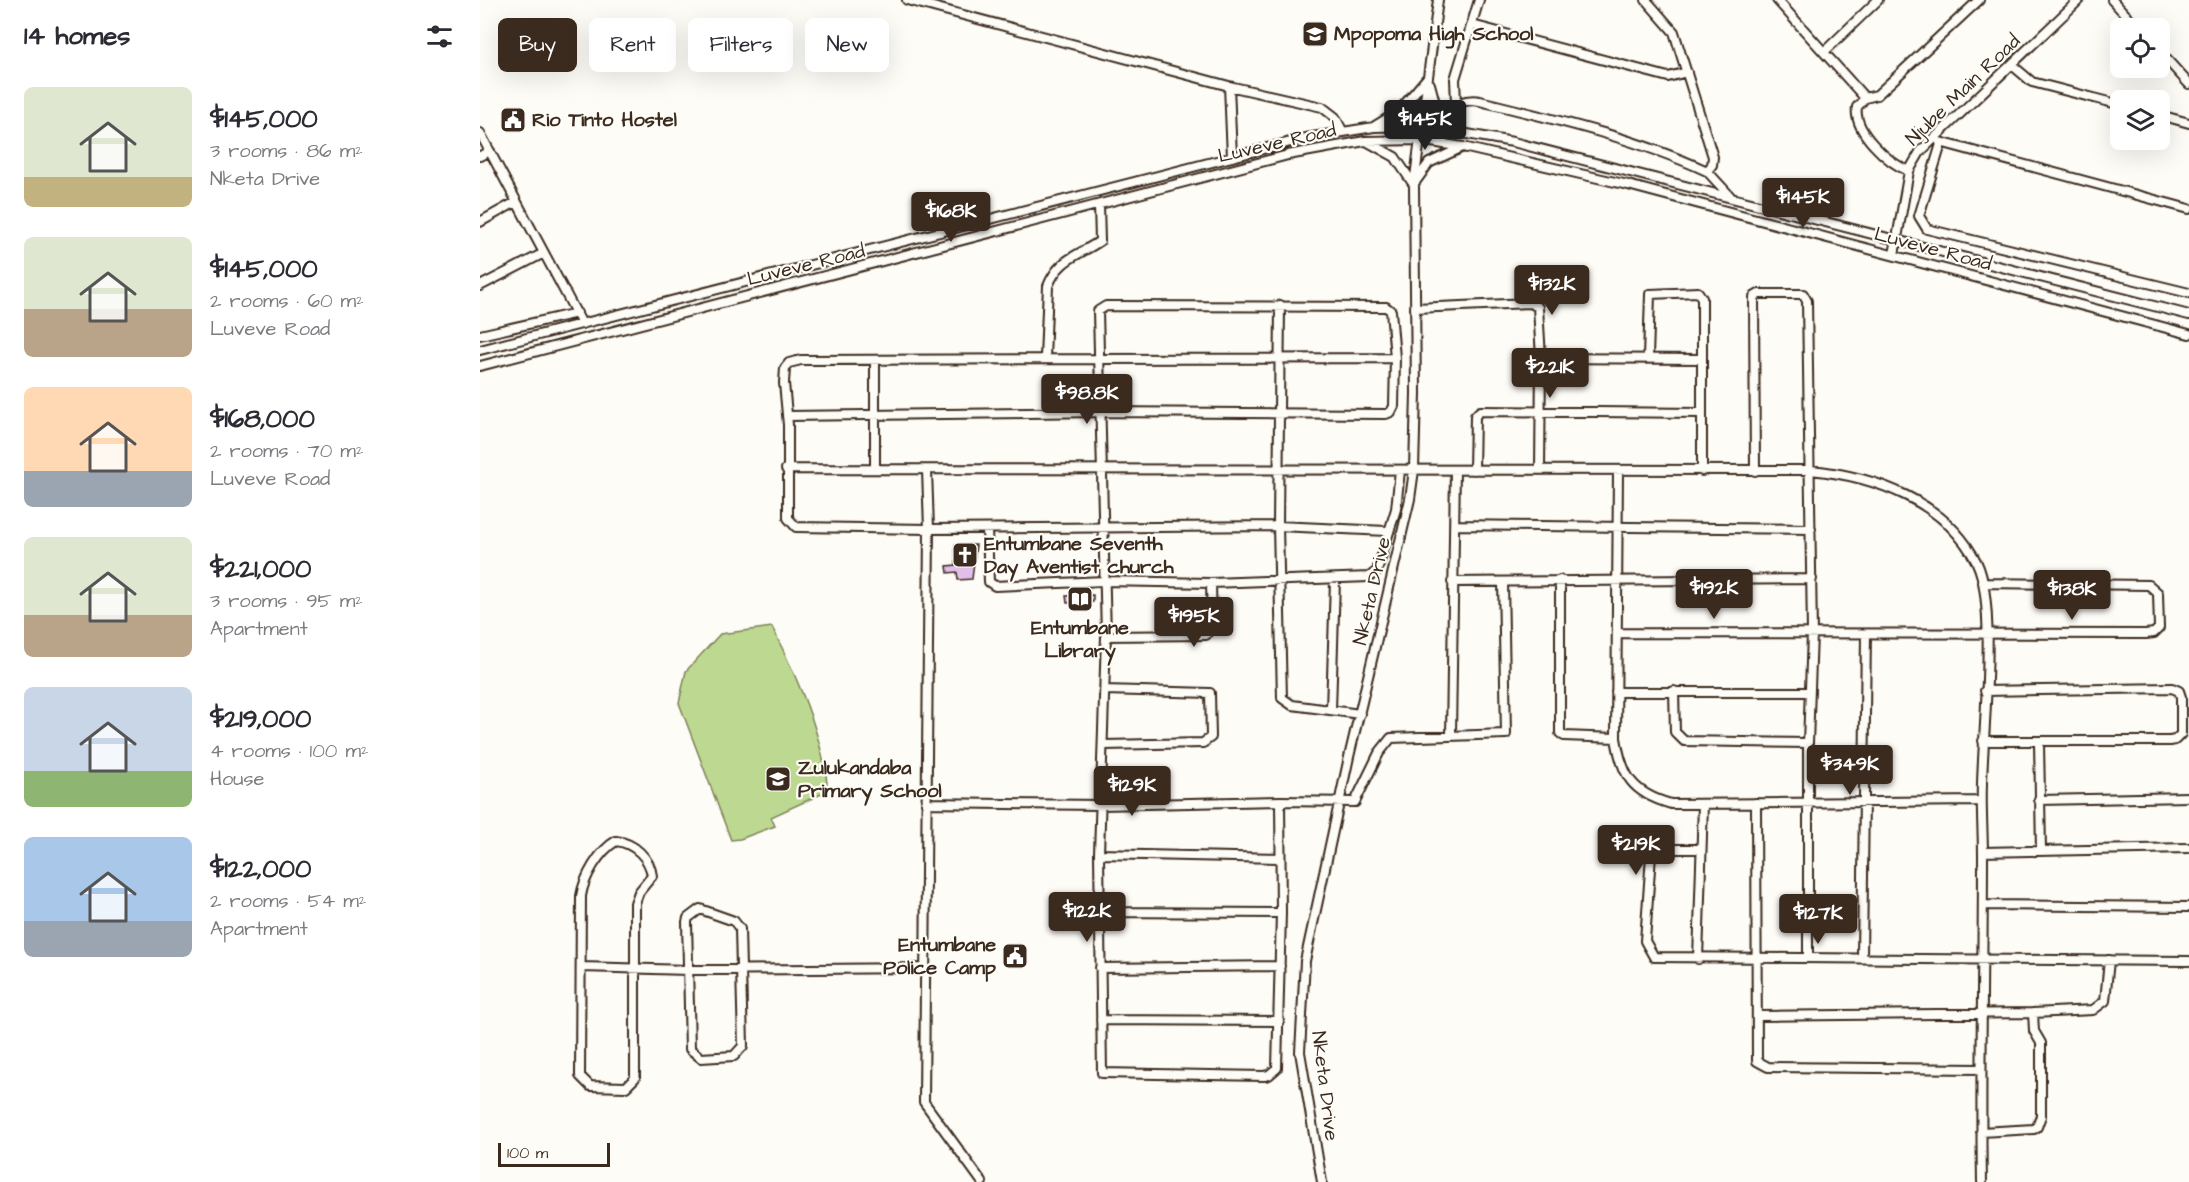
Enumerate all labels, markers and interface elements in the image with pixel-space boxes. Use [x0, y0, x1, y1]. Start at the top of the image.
text: 14 homes [24, 18, 130, 54]
chip: Buy [498, 18, 577, 72]
chip: Rent [589, 18, 676, 72]
chip: Filters [688, 18, 793, 72]
chip: New [805, 18, 889, 72]
map controls [2110, 18, 2170, 150]
button: locate [2110, 18, 2170, 78]
school or university icon: Mpopoma High School [1300, 19, 1330, 49]
icon: filters [423, 20, 456, 53]
place label: Mpopoma High School [1334, 20, 1533, 49]
street label: Njube Main Road [1899, 28, 2027, 152]
button: layers [2110, 90, 2170, 150]
pin: $145K [1383, 100, 1467, 151]
text: $145,000 [210, 101, 318, 137]
public building icon: Rio Tinto Hostel [498, 105, 528, 135]
text: $145K [1398, 105, 1452, 133]
place label: Rio Tinto Hostel [532, 106, 677, 134]
icon: home [72, 111, 144, 183]
street label: Luveve Road [1215, 116, 1339, 170]
text: 3 rooms · 86 m² [210, 137, 363, 165]
text: Nketa Drive [210, 165, 320, 193]
pin: $145K [1761, 178, 1845, 229]
text: $145K [1776, 183, 1830, 211]
pin: $168K [909, 192, 993, 243]
text: $168K [925, 197, 977, 225]
street label: Luveve Road [1871, 220, 1995, 278]
street label: Luveve Road [744, 237, 868, 293]
text: $145,000 [210, 251, 318, 287]
icon: home [72, 261, 144, 333]
pin: $132K [1510, 265, 1594, 316]
text: $132K [1528, 270, 1576, 298]
text: 2 rooms · 60 m² [210, 287, 364, 315]
text: Luveve Road [210, 315, 330, 343]
pin: $221K [1508, 348, 1592, 399]
text: $221K [1526, 353, 1574, 381]
pin: $98.8K [1038, 374, 1136, 425]
text: $98.8K [1055, 379, 1119, 407]
text: $168,000 [210, 401, 315, 437]
icon: home [72, 411, 144, 483]
text: 2 rooms · 70 m² [210, 437, 363, 465]
text: Luveve Road [210, 465, 330, 493]
place label: Entumbane Seventh Day Aventist church [984, 530, 1175, 582]
street label: Nketa Drive [1346, 534, 1398, 648]
church icon: Entumbane Seventh Day Aventist church [950, 540, 980, 570]
text: $221,000 [210, 551, 311, 587]
icon: home [72, 561, 144, 633]
pin: $192K [1672, 569, 1756, 620]
pin: $138K [2030, 570, 2114, 621]
text: $192K [1690, 574, 1738, 602]
text: $138K [2048, 575, 2096, 603]
library icon: Entumbane Library [1065, 584, 1095, 614]
text: 3 rooms · 95 m² [210, 587, 363, 615]
pin: $195K [1152, 597, 1236, 648]
text: $195K [1168, 602, 1220, 630]
place label: Entumbane Library [1031, 614, 1129, 666]
text: Apartment [210, 615, 308, 643]
text: $219,000 [210, 701, 311, 737]
icon: home [72, 711, 144, 783]
text: 4 rooms · 100 m² [210, 737, 368, 765]
pin: $349K [1808, 745, 1892, 796]
text: $349K [1821, 750, 1879, 778]
place label: Zulukandaba Primary School [798, 754, 942, 806]
school or university icon: Zulukandaba Primary School [763, 764, 793, 794]
text: House [210, 765, 264, 793]
pin: $129K [1090, 766, 1174, 817]
text: $129K [1108, 771, 1156, 799]
pin: $219K [1594, 825, 1678, 876]
text: $219K [1612, 830, 1660, 858]
text: $122,000 [210, 851, 311, 887]
icon: home [72, 861, 144, 933]
text: 2 rooms · 54 m² [210, 887, 366, 915]
pin: $122K [1045, 892, 1129, 943]
pin: $127K [1776, 894, 1860, 945]
text: $122K [1063, 897, 1111, 925]
text: $127K [1793, 899, 1843, 927]
text: Apartment [210, 915, 308, 943]
place label: Entumbane Police Camp [883, 931, 997, 982]
public building icon: Entumbane Police Camp [1000, 941, 1030, 971]
street label: Nketa Drive [1304, 1030, 1346, 1143]
scale bar [498, 1140, 610, 1168]
text: 100 m [507, 1142, 548, 1164]

